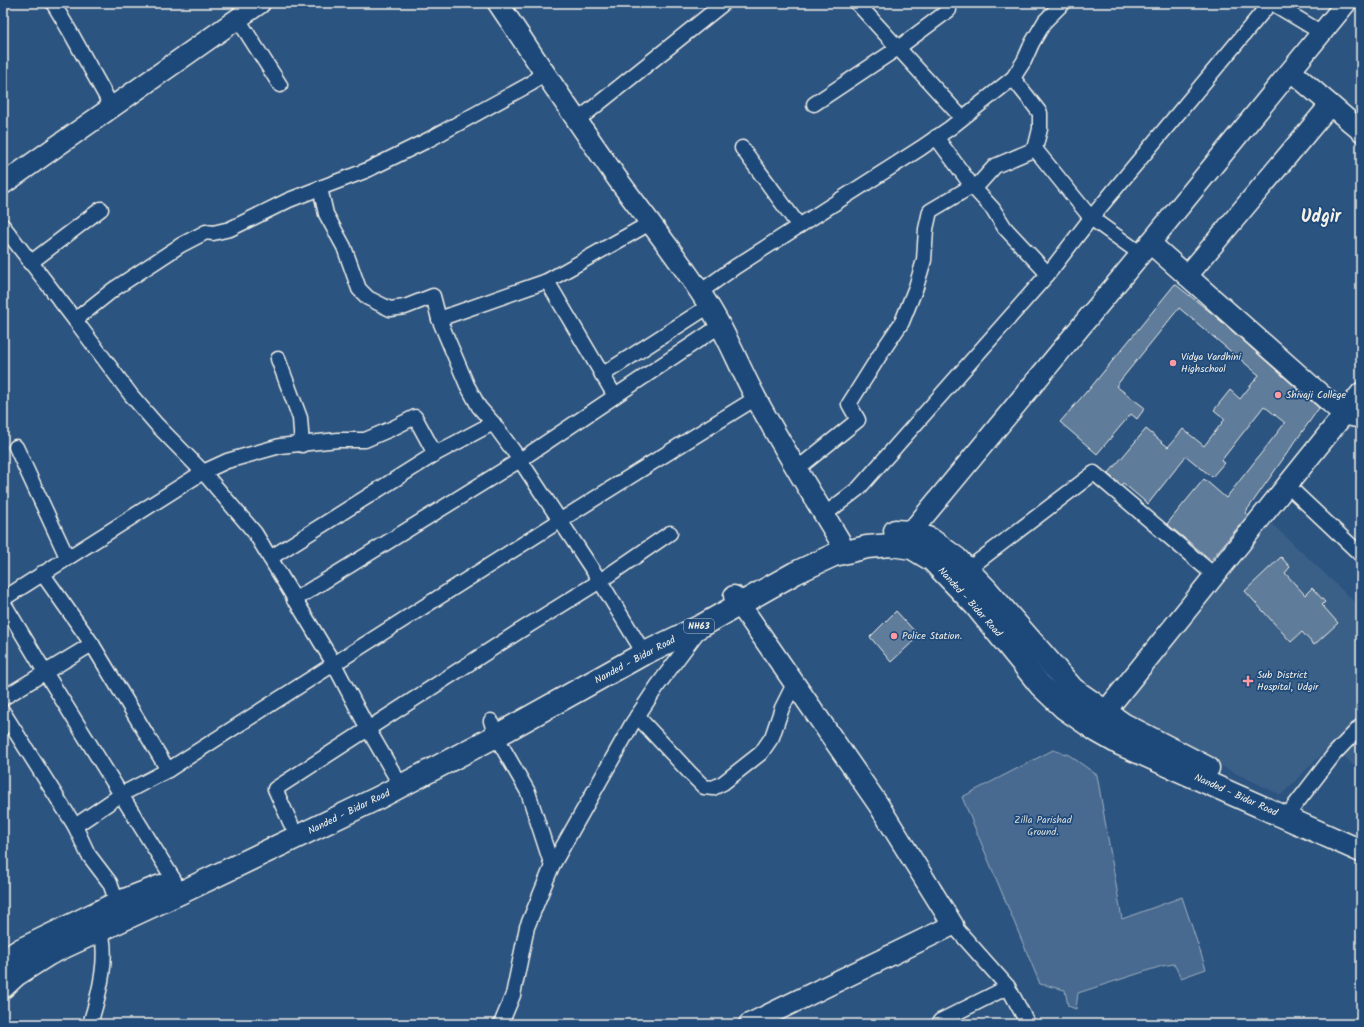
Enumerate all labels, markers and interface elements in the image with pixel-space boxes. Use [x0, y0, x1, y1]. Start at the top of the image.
district label: Udgir [1301, 203, 1343, 232]
place label: Vidya Vardhini Highschool [1181, 349, 1241, 377]
marker: Vidya Vardhini Highschool [1168, 358, 1178, 368]
place label: Shivaji College [1286, 387, 1347, 403]
marker: Shivaji College [1273, 390, 1283, 400]
street label: Nanded - Bidar Road [934, 563, 1007, 641]
road number: NH63 [684, 619, 714, 633]
place label: Police Station. [902, 628, 962, 644]
street label: Nanded - Bidar Road [592, 631, 679, 688]
marker: Police Station. [889, 631, 899, 641]
place label: Sub District Hospital, Udgir [1257, 667, 1319, 695]
marker: Sub District Hospital, Udgir [1242, 675, 1254, 687]
street label: Nanded - Bidar Road [1192, 769, 1281, 821]
street label: Nanded - Bidar Road [305, 785, 394, 839]
park label: Zilla Parishad Ground. [1014, 812, 1073, 840]

